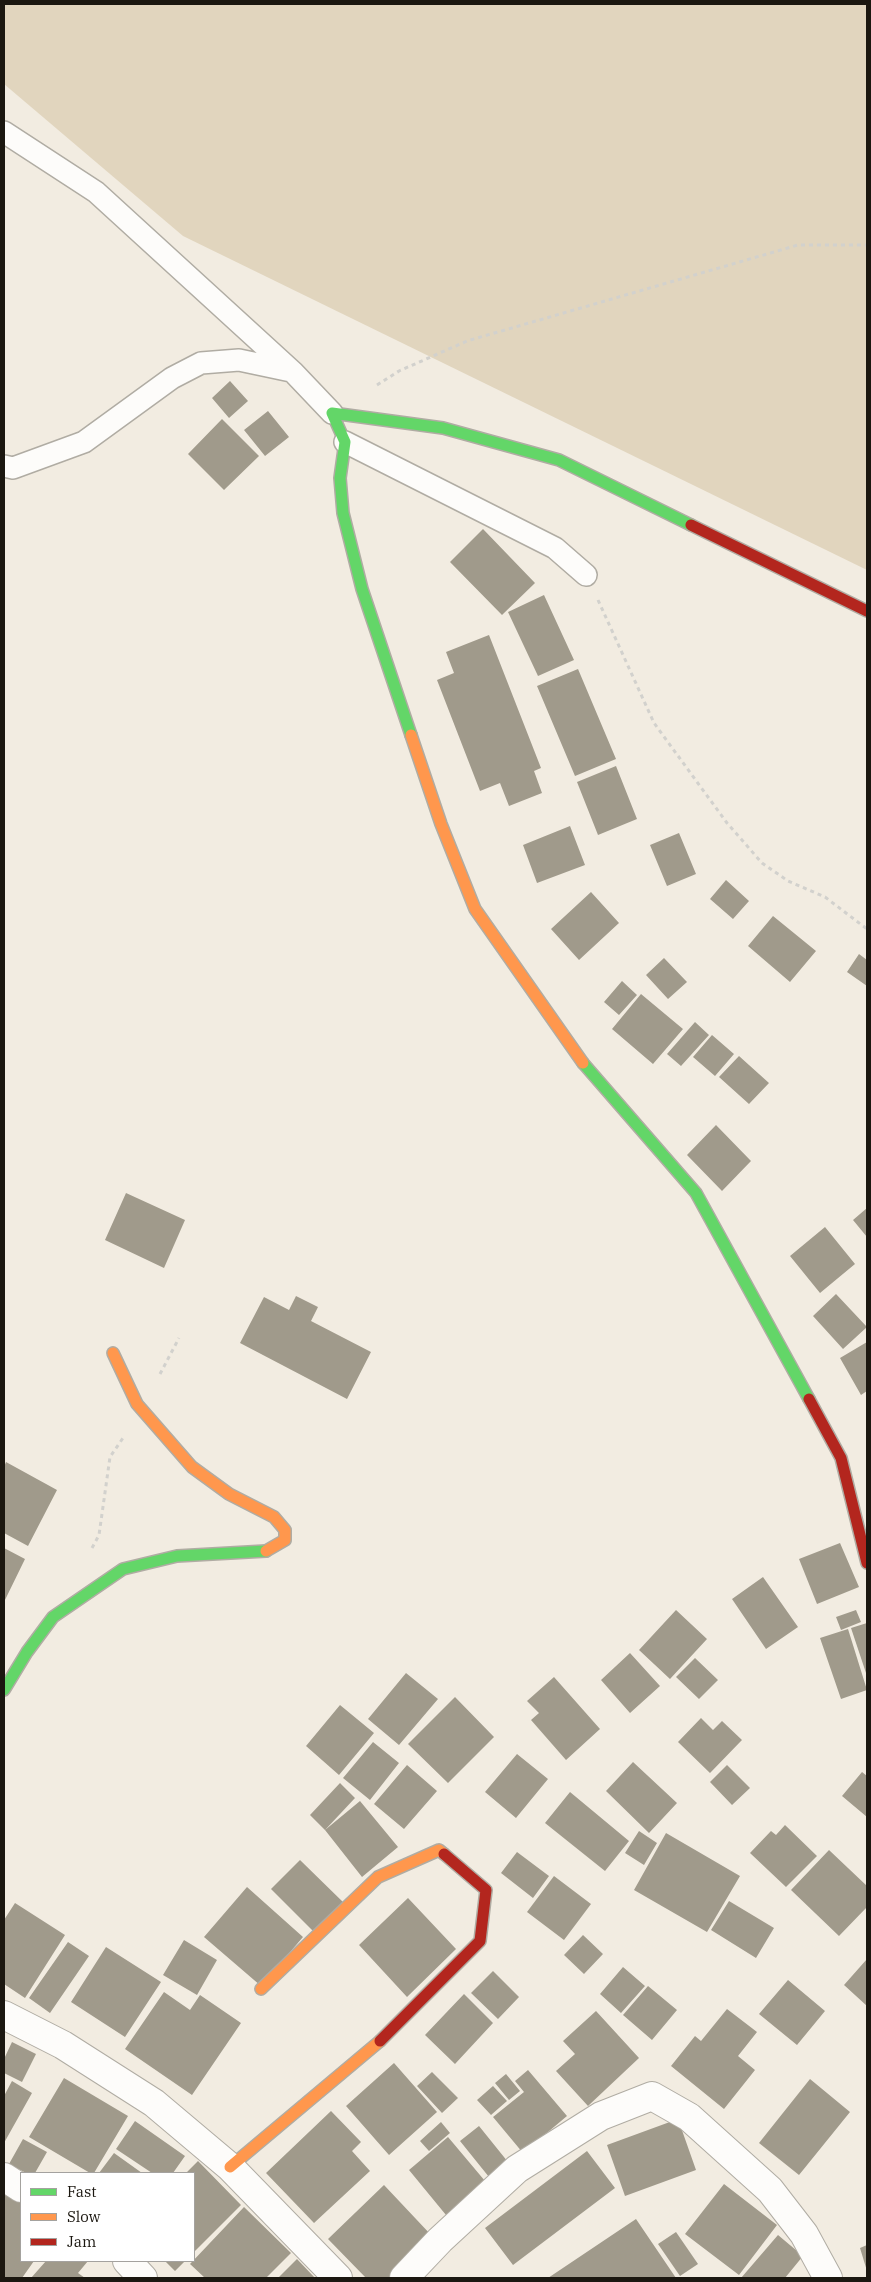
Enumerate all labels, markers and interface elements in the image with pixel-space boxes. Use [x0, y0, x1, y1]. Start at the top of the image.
legend [20, 2172, 195, 2262]
text: Fast [67, 2182, 97, 2201]
text: Slow [67, 2207, 100, 2226]
text: Jam [67, 2232, 96, 2251]

